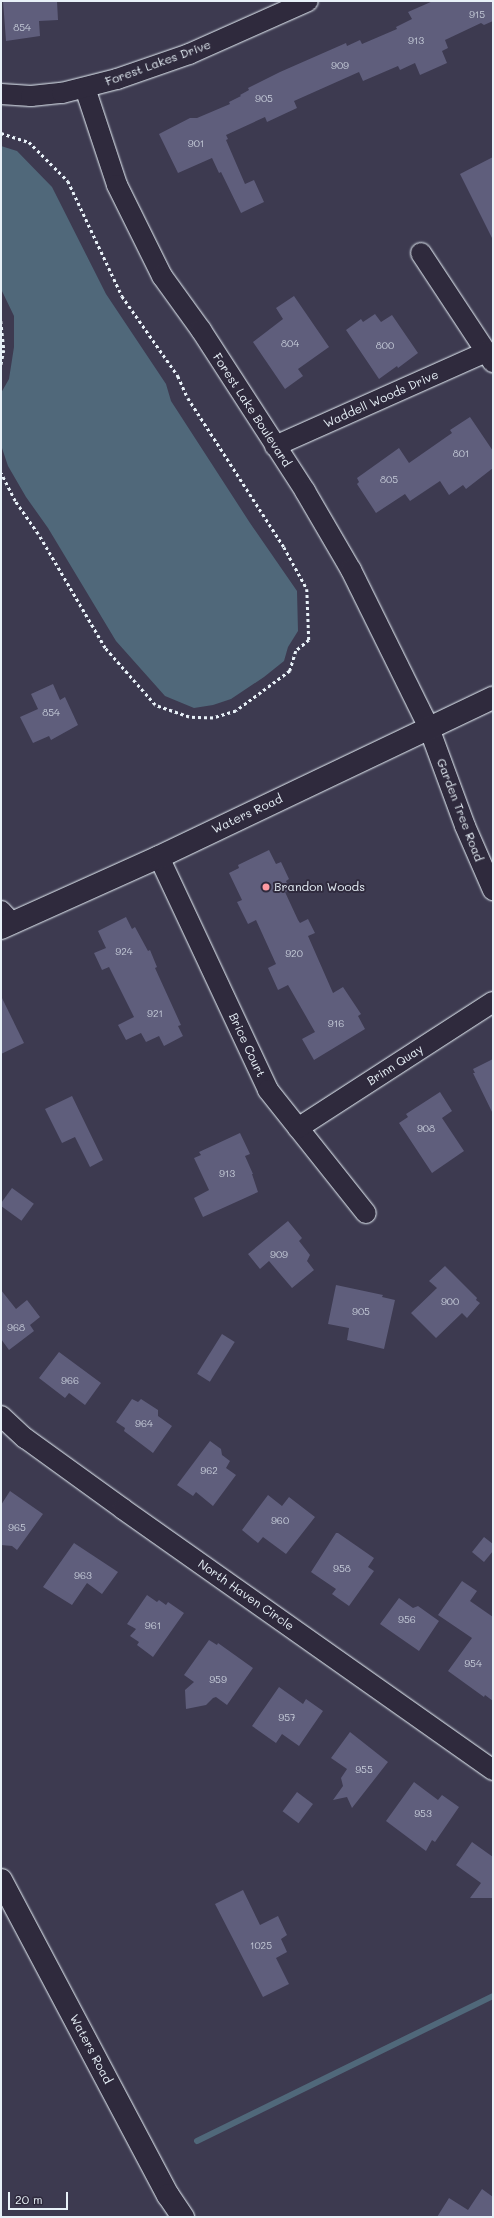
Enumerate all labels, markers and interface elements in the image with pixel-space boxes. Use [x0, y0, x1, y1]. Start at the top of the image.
house number: 915 [469, 9, 485, 21]
house number: 854 [13, 22, 31, 34]
house number: 913 [408, 35, 424, 47]
street label: Forest Lakes Drive [103, 37, 213, 89]
house number: 909 [331, 60, 349, 72]
house number: 905 [255, 93, 273, 105]
house number: 901 [188, 138, 204, 150]
house number: 804 [281, 338, 299, 350]
house number: 800 [376, 340, 394, 352]
street label: Forest Lake Boulevard [210, 350, 294, 470]
street label: Waddell Woods Drive [321, 367, 441, 431]
house number: 801 [453, 448, 469, 460]
house number: 805 [380, 474, 398, 486]
house number: 854 [42, 707, 60, 719]
street label: Garden Tree Road [434, 756, 486, 864]
street label: Waters Road [209, 791, 285, 837]
place label: Brandon Woods [274, 880, 365, 894]
marker: Brandon Woods [261, 882, 271, 892]
house number: 924 [115, 946, 133, 958]
house number: 920 [285, 948, 303, 960]
house number: 921 [147, 1008, 163, 1020]
street label: Brice Court [226, 1011, 268, 1079]
house number: 916 [328, 1018, 344, 1030]
street label: Brinn Quay [364, 1042, 426, 1088]
house number: 908 [417, 1123, 435, 1135]
house number: 913 [219, 1168, 235, 1180]
house number: 909 [270, 1249, 288, 1261]
house number: 900 [441, 1296, 459, 1308]
house number: 905 [352, 1306, 370, 1318]
house number: 968 [7, 1322, 25, 1334]
house number: 966 [61, 1375, 79, 1387]
house number: 964 [135, 1418, 153, 1430]
house number: 962 [200, 1465, 218, 1477]
house number: 960 [271, 1515, 289, 1527]
house number: 965 [8, 1522, 26, 1534]
street label: North Haven Circle [195, 1556, 297, 1634]
house number: 958 [333, 1563, 351, 1575]
house number: 963 [74, 1570, 92, 1582]
house number: 956 [398, 1614, 416, 1626]
house number: 961 [145, 1620, 161, 1632]
house number: 954 [464, 1658, 482, 1670]
house number: 959 [209, 1674, 227, 1686]
house number: 957 [278, 1712, 296, 1724]
house number: 955 [355, 1764, 373, 1776]
house number: 953 [414, 1808, 432, 1820]
house number: 1025 [250, 1940, 272, 1952]
street label: Waters Road [67, 2012, 115, 2086]
scale bar [10, 2184, 70, 2210]
text: 20 m [15, 2191, 43, 2207]

